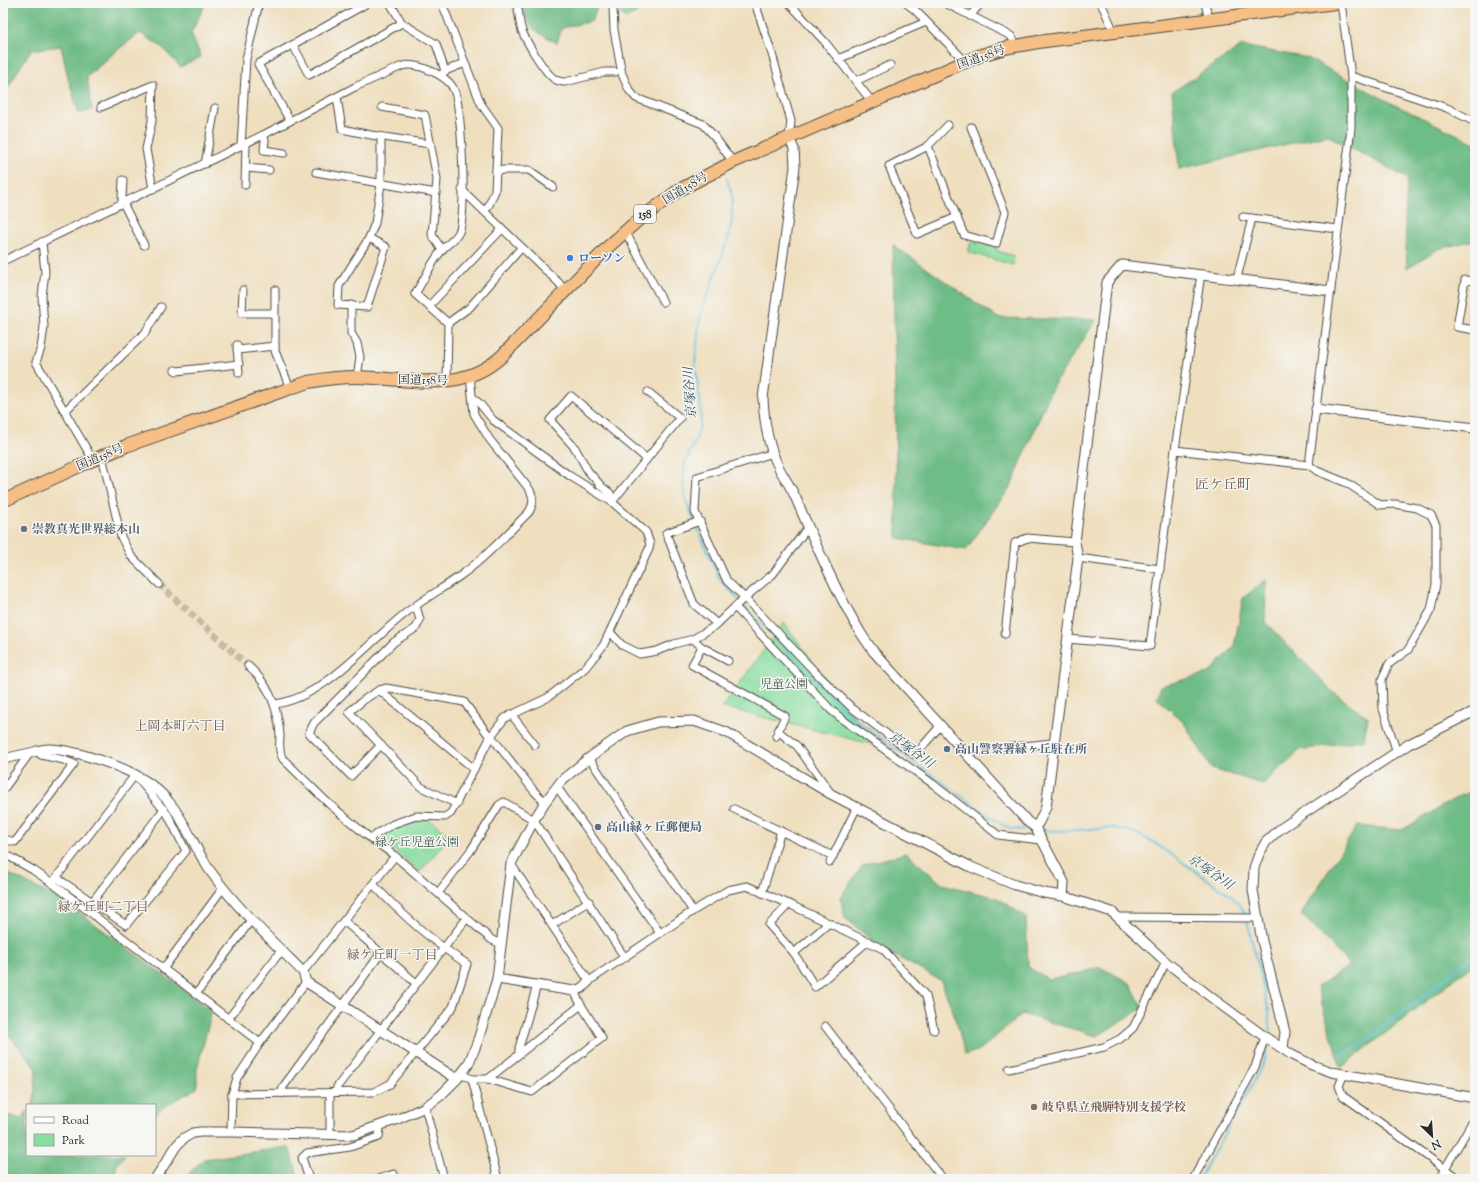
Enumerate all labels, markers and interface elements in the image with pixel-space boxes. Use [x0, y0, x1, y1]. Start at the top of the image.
street label: 国道158号 [955, 41, 1008, 75]
street label: 国道158号 [659, 168, 712, 209]
road number: 158 [634, 205, 656, 223]
place label: ローソン [578, 250, 626, 268]
marker: ローソン [565, 253, 575, 263]
water label: 京塚谷川 [680, 364, 702, 419]
street label: 国道158号 [398, 372, 448, 390]
street label: 国道158号 [74, 440, 127, 476]
district label: 匠ケ丘町 [1195, 476, 1251, 496]
place label: 崇教真光世界総本山 [32, 521, 140, 539]
marker: 崇教真光世界総本山 [19, 524, 29, 534]
park label: 児童公園 [760, 676, 808, 694]
district label: 上岡本町六丁目 [134, 718, 226, 736]
water label: 京塚谷川 [884, 728, 939, 774]
place label: 高山警察署緑ヶ丘駐在所 [955, 741, 1087, 759]
marker: 高山警察署緑ヶ丘駐在所 [942, 744, 952, 754]
place label: 高山緑ヶ丘郵便局 [606, 819, 702, 837]
marker: 高山緑ヶ丘郵便局 [593, 822, 603, 832]
park label: 緑ケ丘児童公園 [375, 834, 459, 852]
water label: 京塚谷川 [1183, 850, 1238, 896]
district label: 緑ケ丘町二丁目 [57, 899, 149, 917]
district label: 緑ケ丘町一丁目 [346, 947, 438, 965]
place label: 岐阜県立飛騨特別支援学校 [1042, 1099, 1186, 1117]
marker: 岐阜県立飛騨特別支援学校 [1029, 1102, 1039, 1112]
legend [26, 1104, 156, 1156]
text: Road [62, 1112, 89, 1130]
north arrow [1412, 1116, 1452, 1156]
text: Park [62, 1132, 85, 1150]
text: N [1428, 1135, 1444, 1153]

